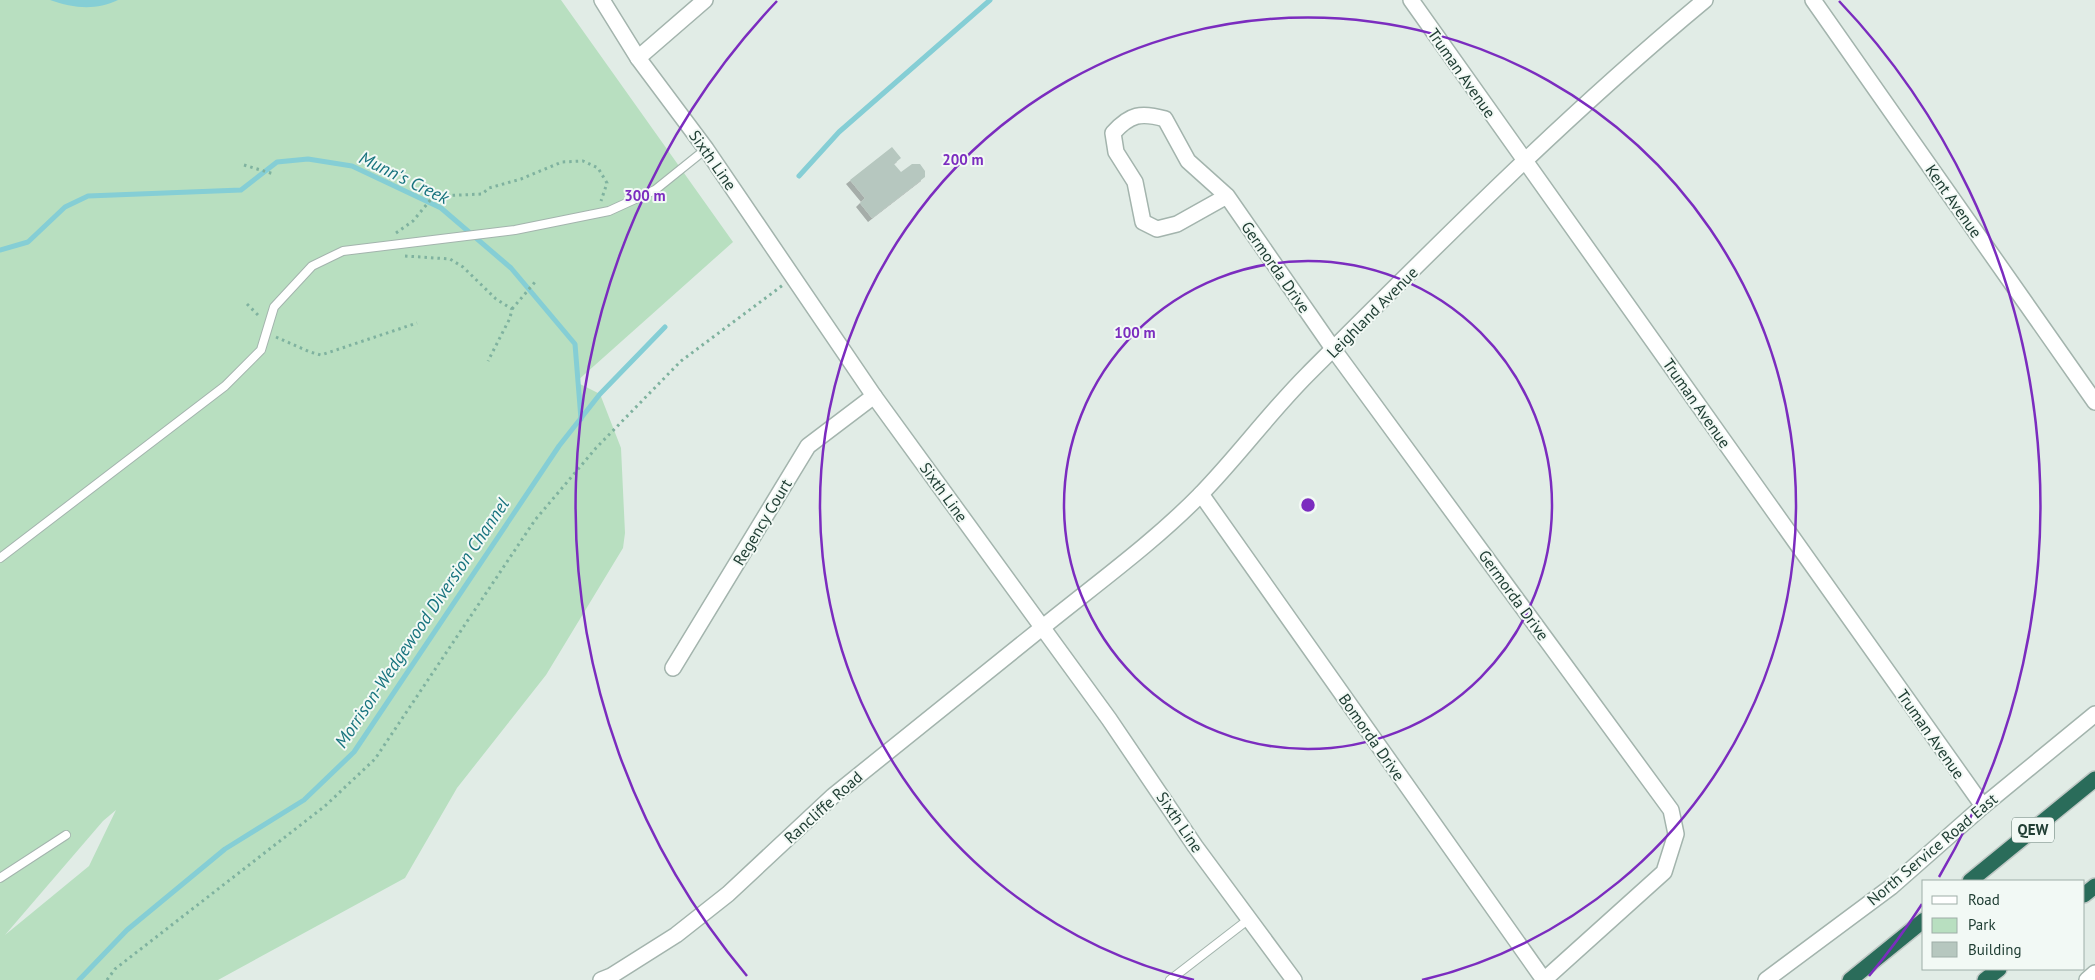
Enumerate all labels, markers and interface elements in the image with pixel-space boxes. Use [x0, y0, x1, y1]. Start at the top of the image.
street label: Truman Avenue [1424, 24, 1500, 122]
street label: Sixth Line [685, 126, 741, 194]
water label: Munn's Creek [356, 146, 454, 210]
text: 200 m [942, 150, 984, 169]
street label: Kent Avenue [1921, 160, 1987, 242]
text: 300 m [624, 186, 666, 205]
street label: Germorda Drive [1237, 217, 1315, 317]
street label: Leighland Avenue [1322, 262, 1422, 362]
text: 100 m [1114, 323, 1156, 342]
street label: Truman Avenue [1659, 354, 1735, 452]
street label: Sixth Line [916, 458, 972, 526]
street label: Regency Court [728, 475, 796, 569]
water label: Morrison-Wedgewood Diversion Channel [329, 493, 514, 752]
centre of rings [1299, 496, 1317, 514]
street label: Germorda Drive [1474, 546, 1554, 644]
street label: Truman Avenue [1893, 685, 1969, 783]
street label: Bomorda Drive [1335, 690, 1409, 784]
street label: Rancliffe Road [780, 767, 866, 847]
street label: Sixth Line [1152, 788, 1208, 856]
street label: North Service Road East [1863, 789, 2001, 909]
road number: QEW [2012, 818, 2054, 842]
legend [1922, 880, 2085, 970]
text: Park [1968, 915, 1996, 934]
text: Building [1968, 940, 2022, 959]

